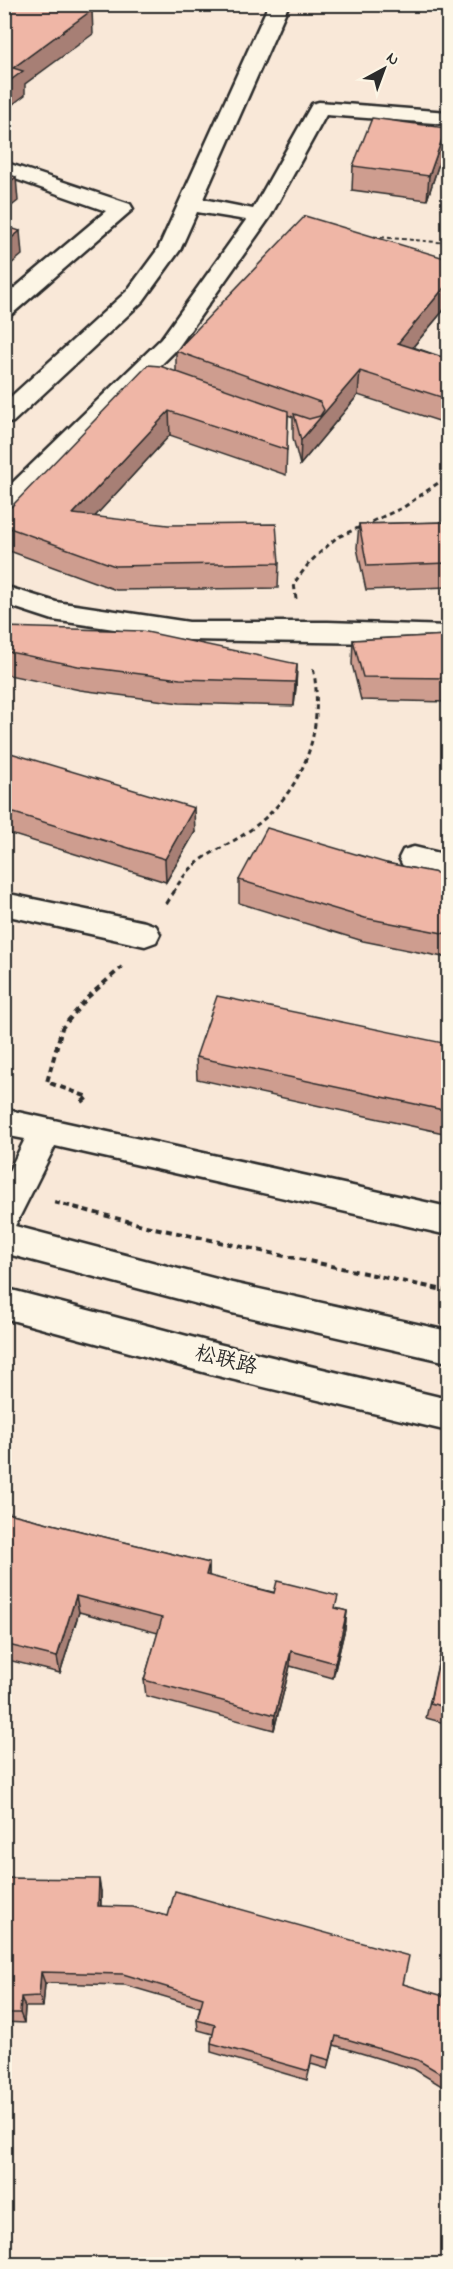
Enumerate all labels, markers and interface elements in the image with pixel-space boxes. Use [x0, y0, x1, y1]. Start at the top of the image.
north arrow [354, 39, 414, 99]
text: N [381, 47, 405, 72]
street label: 松联路 [192, 1339, 260, 1383]

